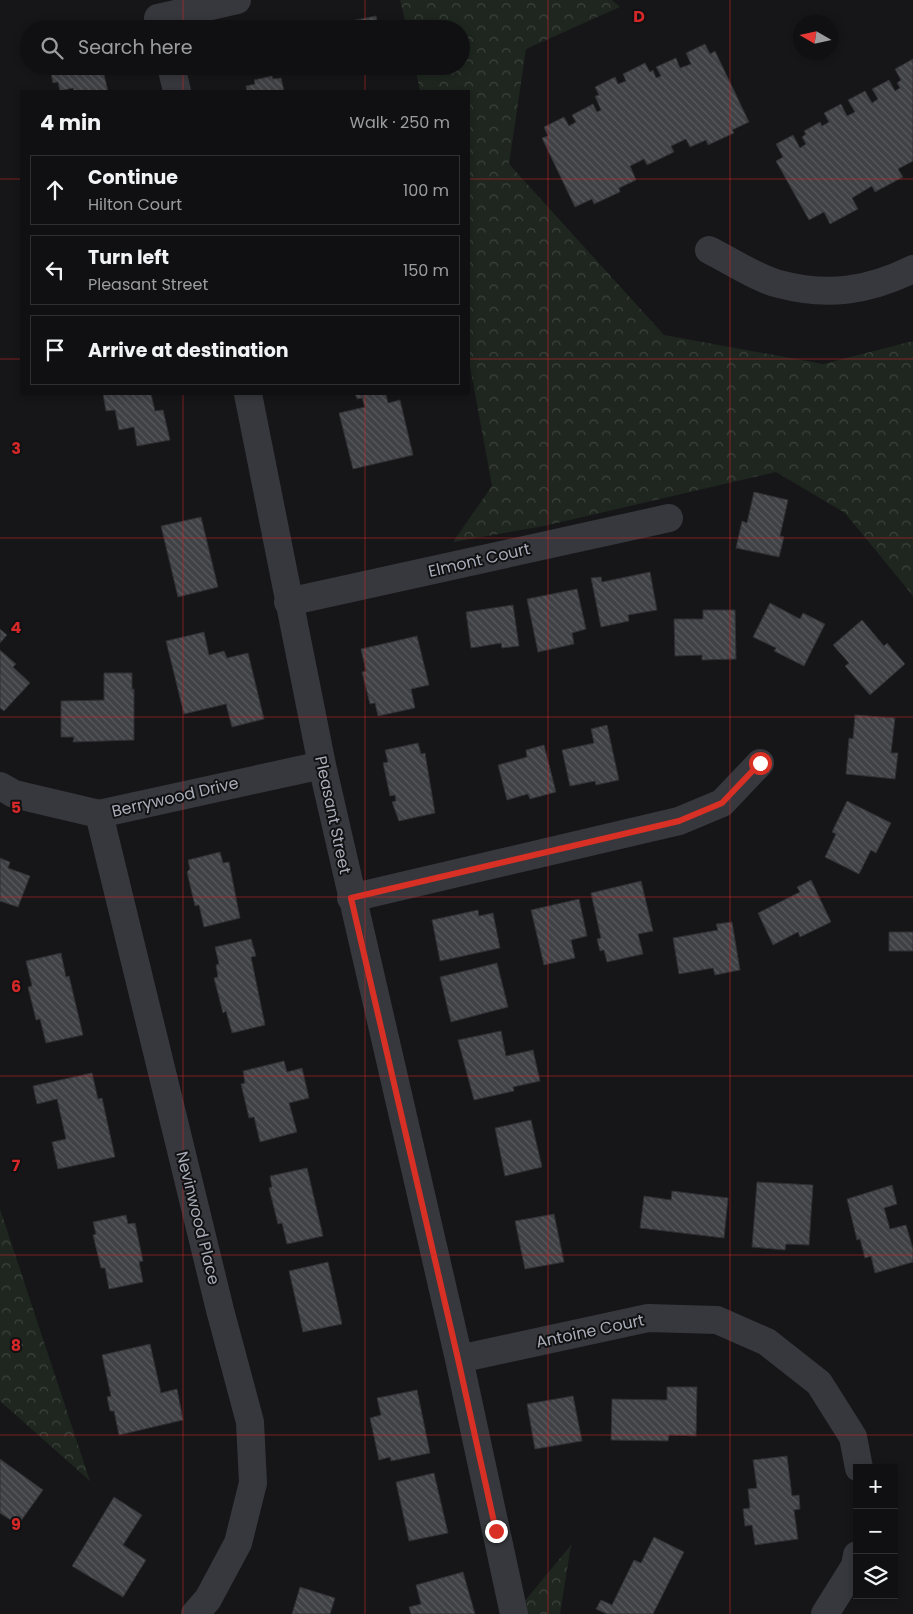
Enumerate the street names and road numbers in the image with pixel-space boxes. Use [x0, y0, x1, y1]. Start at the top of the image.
street label: Elmont Court [426, 537, 532, 583]
street label: Pleasant Street [309, 754, 357, 876]
street label: Berrywood Drive [109, 771, 241, 823]
street label: Nevinwood Place [170, 1149, 226, 1287]
street label: Antoine Court [534, 1308, 646, 1354]

